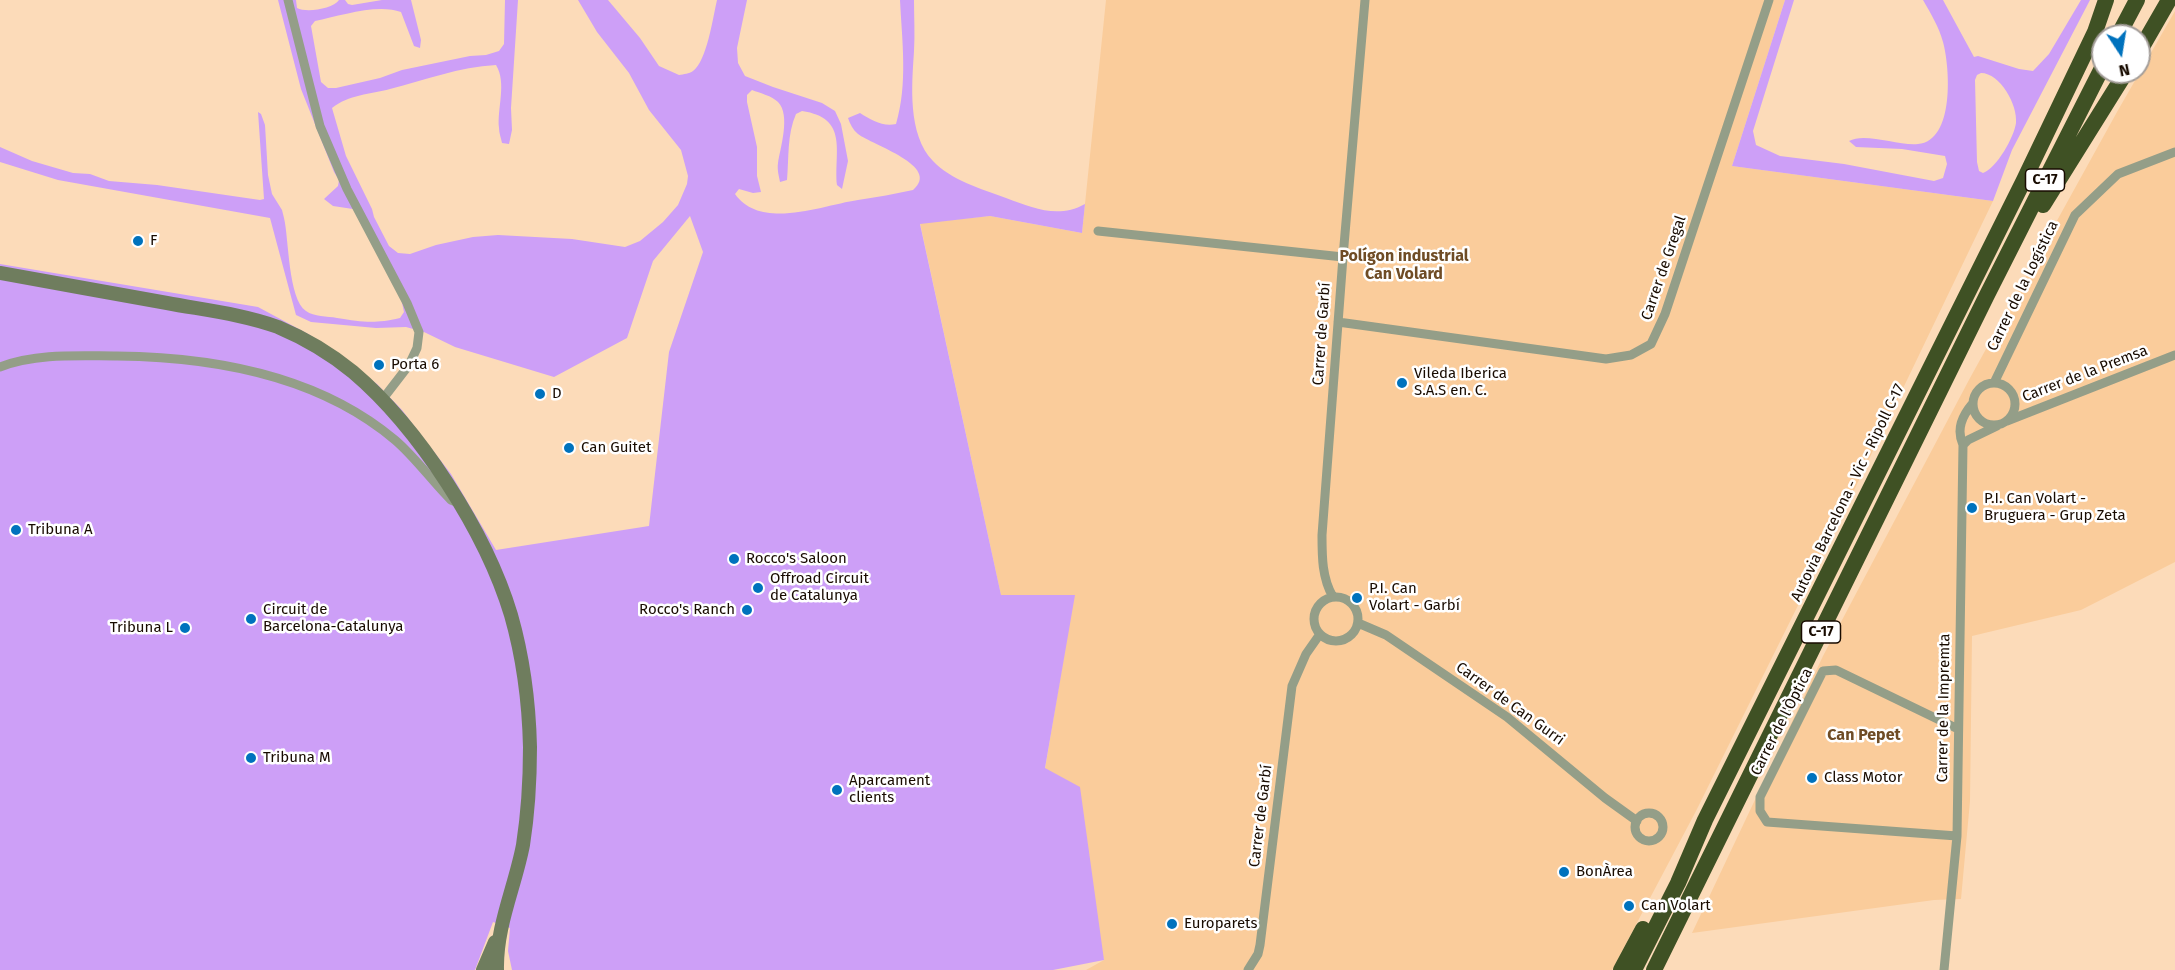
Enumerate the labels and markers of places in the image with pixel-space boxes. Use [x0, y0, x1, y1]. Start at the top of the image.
place label: F [150, 232, 157, 250]
marker: F [131, 234, 145, 248]
place label: Porta 6 [391, 356, 439, 374]
marker: Porta 6 [372, 358, 386, 372]
place label: Vileda Iberica S.A.S en. C. [1414, 365, 1507, 400]
marker: Vileda Iberica S.A.S en. C. [1395, 376, 1409, 390]
place label: D [552, 385, 562, 403]
marker: D [533, 387, 547, 401]
place label: Can Guitet [581, 439, 651, 457]
marker: Can Guitet [562, 441, 576, 455]
place label: P.I. Can Volart - Bruguera - Grup Zeta [1984, 490, 2126, 525]
marker: P.I. Can Volart - Bruguera - Grup Zeta [1965, 501, 1979, 515]
place label: Tribuna A [28, 521, 92, 539]
marker: Tribuna A [9, 523, 23, 537]
place label: Rocco's Saloon [746, 550, 847, 568]
marker: Rocco's Saloon [727, 552, 741, 566]
place label: Offroad Circuit de Catalunya [770, 570, 869, 605]
place label: P.I. Can Volart - Garbí [1369, 580, 1460, 615]
marker: Offroad Circuit de Catalunya [751, 581, 765, 595]
marker: P.I. Can Volart - Garbí [1350, 591, 1364, 605]
place label: Circuit de Barcelona-Catalunya [263, 601, 403, 636]
place label: Rocco's Ranch [639, 601, 735, 619]
marker: Rocco's Ranch [740, 603, 754, 617]
marker: Circuit de Barcelona-Catalunya [244, 612, 258, 626]
place label: Tribuna L [110, 619, 173, 637]
marker: Tribuna L [178, 621, 192, 635]
place label: Tribuna M [263, 749, 331, 767]
marker: Tribuna M [244, 751, 258, 765]
place label: Class Motor [1824, 769, 1903, 787]
marker: Class Motor [1805, 771, 1819, 785]
place label: Aparcament clients [849, 772, 930, 807]
marker: Aparcament clients [830, 783, 844, 797]
place label: BonÀrea [1576, 863, 1633, 881]
marker: BonÀrea [1557, 865, 1571, 879]
place label: Can Volart [1641, 897, 1711, 915]
marker: Can Volart [1622, 899, 1636, 913]
place label: Europarets [1184, 915, 1257, 933]
marker: Europarets [1165, 917, 1179, 931]

